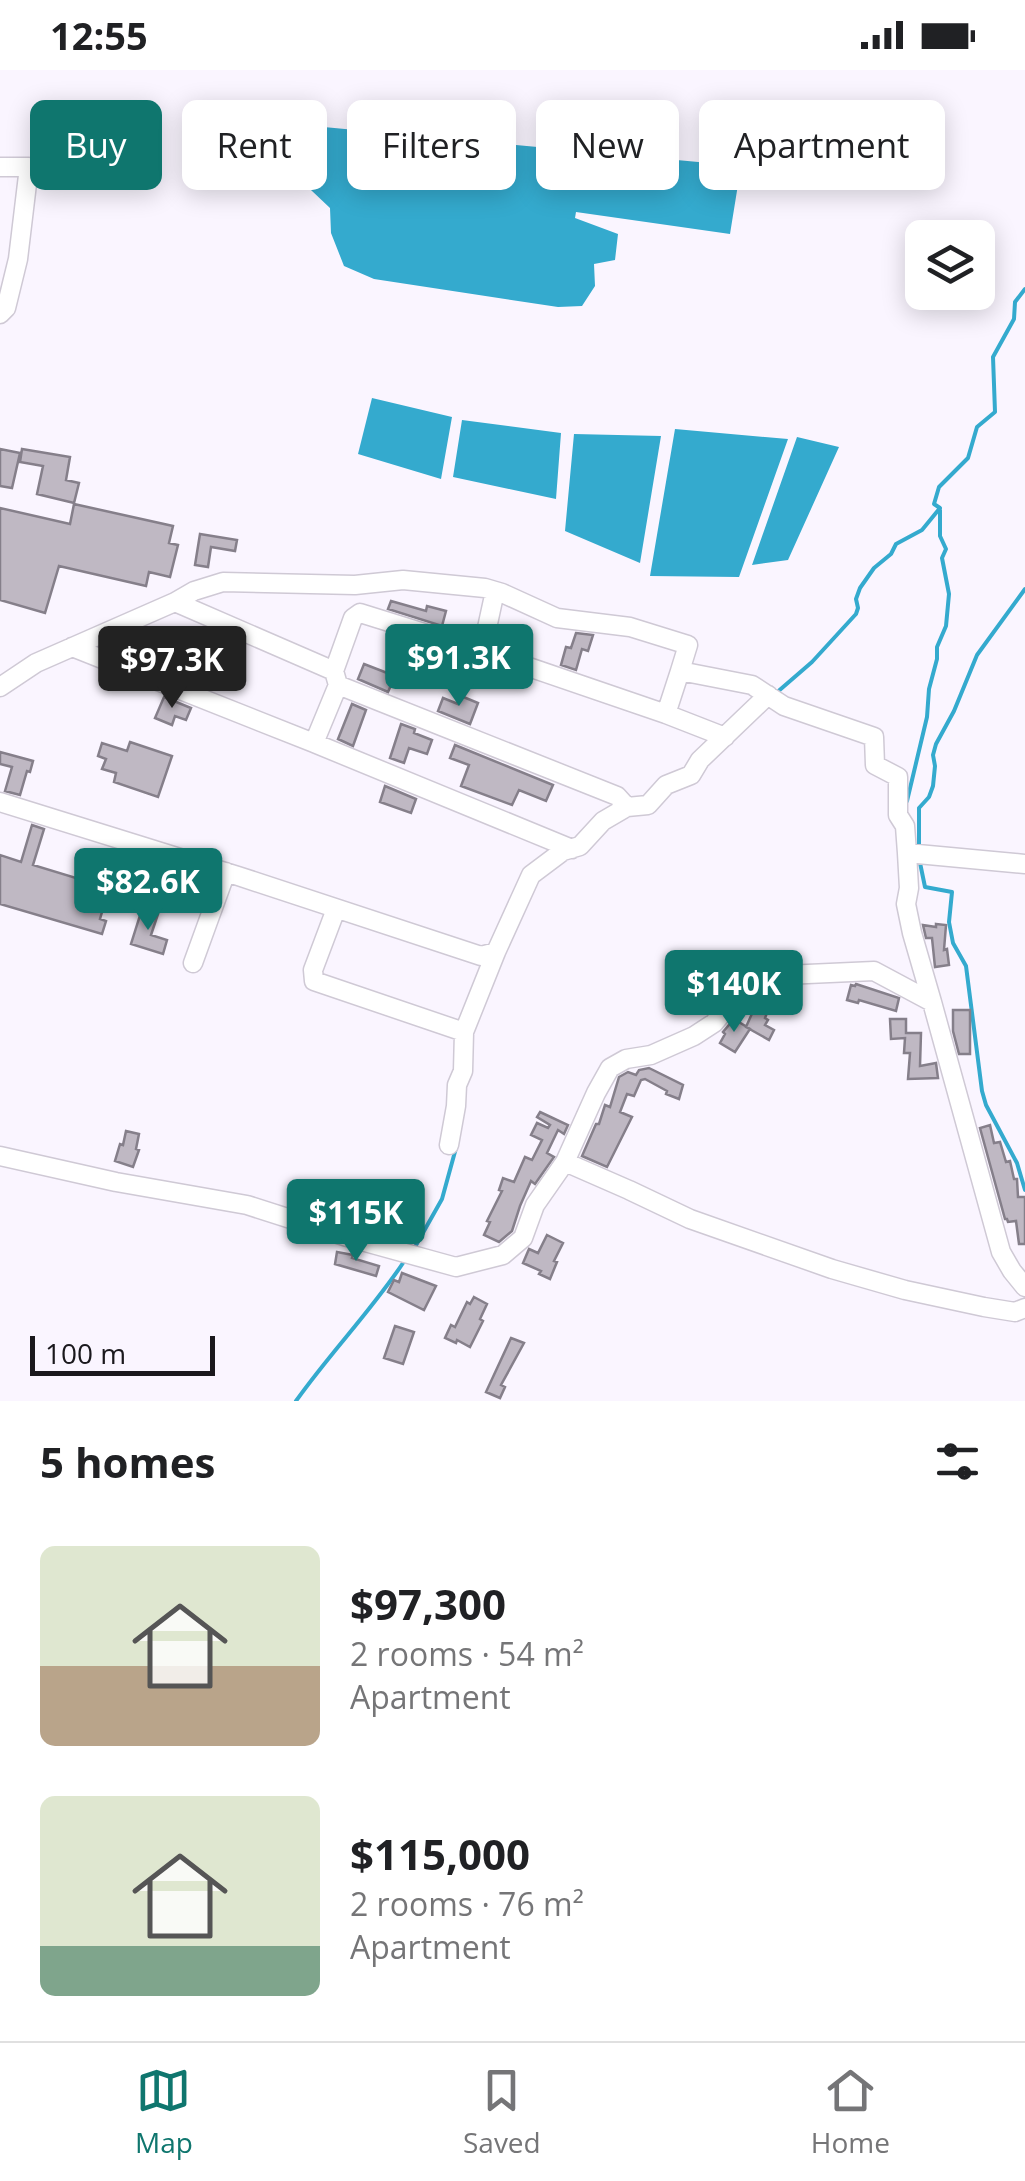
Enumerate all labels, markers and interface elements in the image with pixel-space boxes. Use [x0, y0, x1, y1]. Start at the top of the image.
text: 12:55 [50, 9, 148, 61]
chip: Buy [30, 100, 162, 190]
chip: Rent [182, 100, 327, 190]
chip: Filters [347, 100, 516, 190]
chip: New [536, 100, 679, 190]
chip: Apartment [699, 100, 945, 190]
map controls [905, 220, 995, 310]
button: layers [905, 220, 995, 310]
pin: $91.3K [378, 624, 540, 709]
pin: $97.3K [91, 626, 253, 711]
text: $91.3K [407, 635, 511, 678]
text: $97.3K [120, 637, 224, 680]
pin: $82.6K [67, 848, 229, 933]
text: $82.6K [96, 859, 200, 902]
pin: $140K [664, 950, 804, 1035]
text: $140K [687, 961, 781, 1004]
pin: $115K [286, 1179, 426, 1264]
text: $115K [309, 1190, 403, 1233]
scale bar [30, 1331, 215, 1376]
text: 100 m [45, 1334, 126, 1372]
text: 5 homes [40, 1433, 215, 1490]
icon: filters [930, 1434, 985, 1489]
text: $97,300 [350, 1575, 506, 1632]
icon: home [120, 1586, 240, 1706]
text: 2 rooms · 54 m² [350, 1632, 584, 1675]
text: Apartment [350, 1675, 511, 1718]
text: $115,000 [350, 1825, 530, 1882]
icon: home [120, 1836, 240, 1956]
text: 2 rooms · 76 m² [350, 1882, 584, 1925]
text: Apartment [350, 1925, 511, 1968]
tab: Map [135, 2063, 193, 2161]
tab: Saved [463, 2063, 541, 2161]
tab: Home [811, 2063, 890, 2161]

